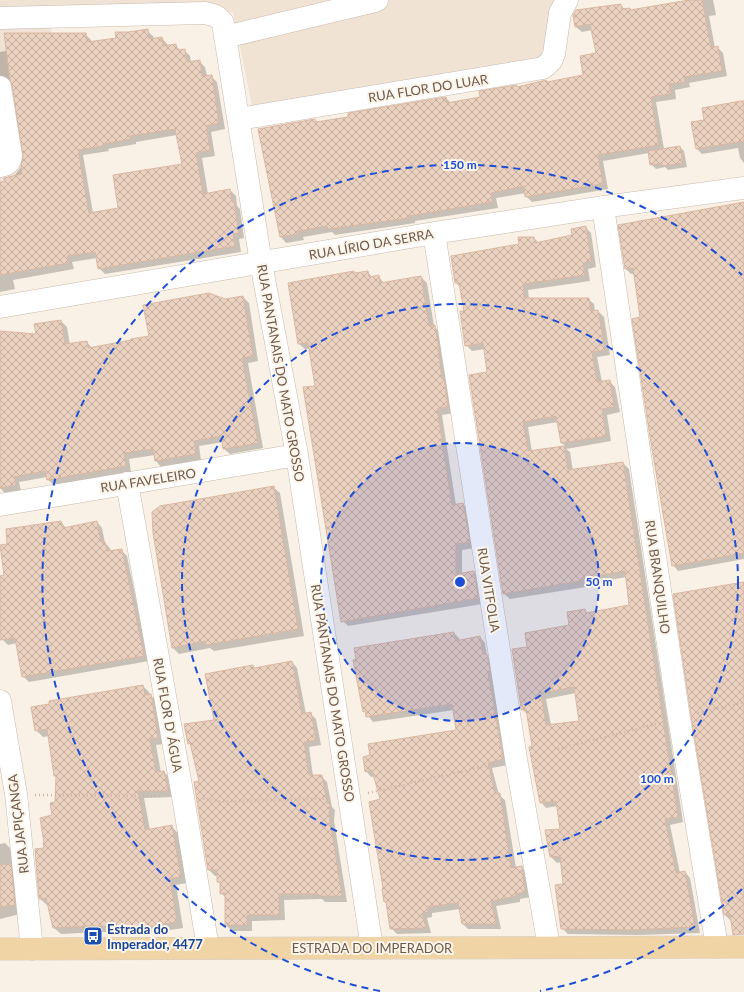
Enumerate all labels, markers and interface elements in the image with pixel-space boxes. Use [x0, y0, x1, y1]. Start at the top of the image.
street label: RUA FLOR DO LUAR [367, 71, 490, 105]
text: 150 m [443, 157, 477, 172]
street label: RUA LÍRIO DA SERRA [308, 225, 435, 263]
street label: RUA PANTANAIS DO MATO GROSSO [254, 263, 308, 483]
street label: RUA FAVELEIRO [99, 465, 197, 495]
street label: RUA BRANQUILHO [642, 519, 674, 635]
street label: RUA VITFOLIA [474, 546, 504, 634]
text: 50 m [586, 574, 612, 589]
centre of rings [453, 575, 467, 589]
street label: RUA PANTANAIS DO MATO GROSSO [308, 583, 358, 803]
street label: RUA FLOR D' ÁGUA [150, 656, 186, 774]
text: 100 m [640, 771, 674, 786]
street label: RUA JAPIÇANGA [4, 773, 32, 875]
place label: Estrada do Imperador, 4477 [107, 921, 203, 952]
bus stop icon: Estrada do Imperador, 4477 [82, 925, 104, 947]
street label: ESTRADA DO IMPERADOR [292, 940, 453, 956]

